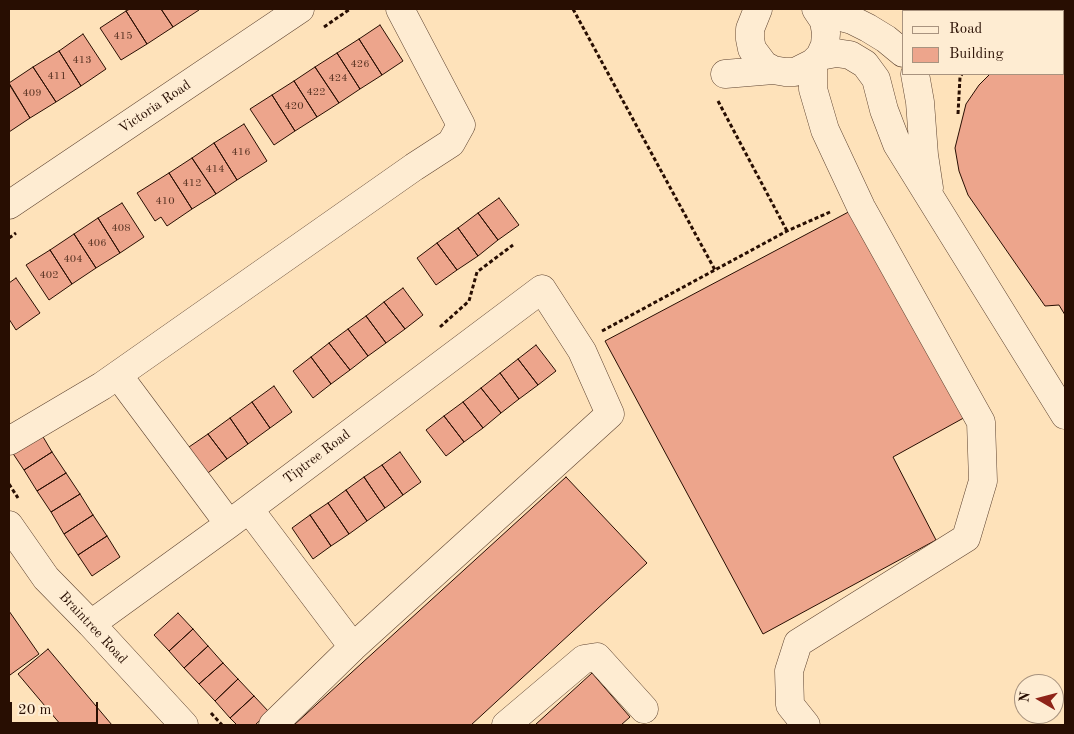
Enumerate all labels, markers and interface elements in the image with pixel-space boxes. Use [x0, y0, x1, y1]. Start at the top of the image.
legend [902, 10, 1064, 75]
text: Road [949, 22, 982, 37]
house number: 415 [113, 29, 133, 43]
text: Building [949, 47, 1004, 62]
house number: 413 [72, 53, 92, 67]
house number: 426 [350, 57, 370, 71]
house number: 411 [47, 69, 67, 83]
house number: 424 [328, 71, 348, 85]
street label: Victoria Road [116, 77, 194, 137]
house number: 422 [306, 85, 326, 99]
house number: 409 [22, 86, 42, 100]
house number: 420 [284, 99, 304, 113]
house number: 416 [231, 145, 251, 159]
house number: 414 [205, 162, 225, 176]
house number: 412 [182, 176, 202, 190]
house number: 410 [155, 194, 175, 208]
house number: 408 [111, 221, 131, 235]
house number: 406 [87, 236, 107, 250]
house number: 404 [63, 252, 83, 266]
house number: 402 [39, 268, 59, 282]
street label: Tiptree Road [280, 426, 354, 488]
street label: Braintree Road [55, 589, 131, 667]
north arrow [1014, 674, 1064, 724]
text: N [1017, 691, 1033, 703]
scale bar [12, 692, 100, 724]
text: 20 m [18, 703, 52, 718]

